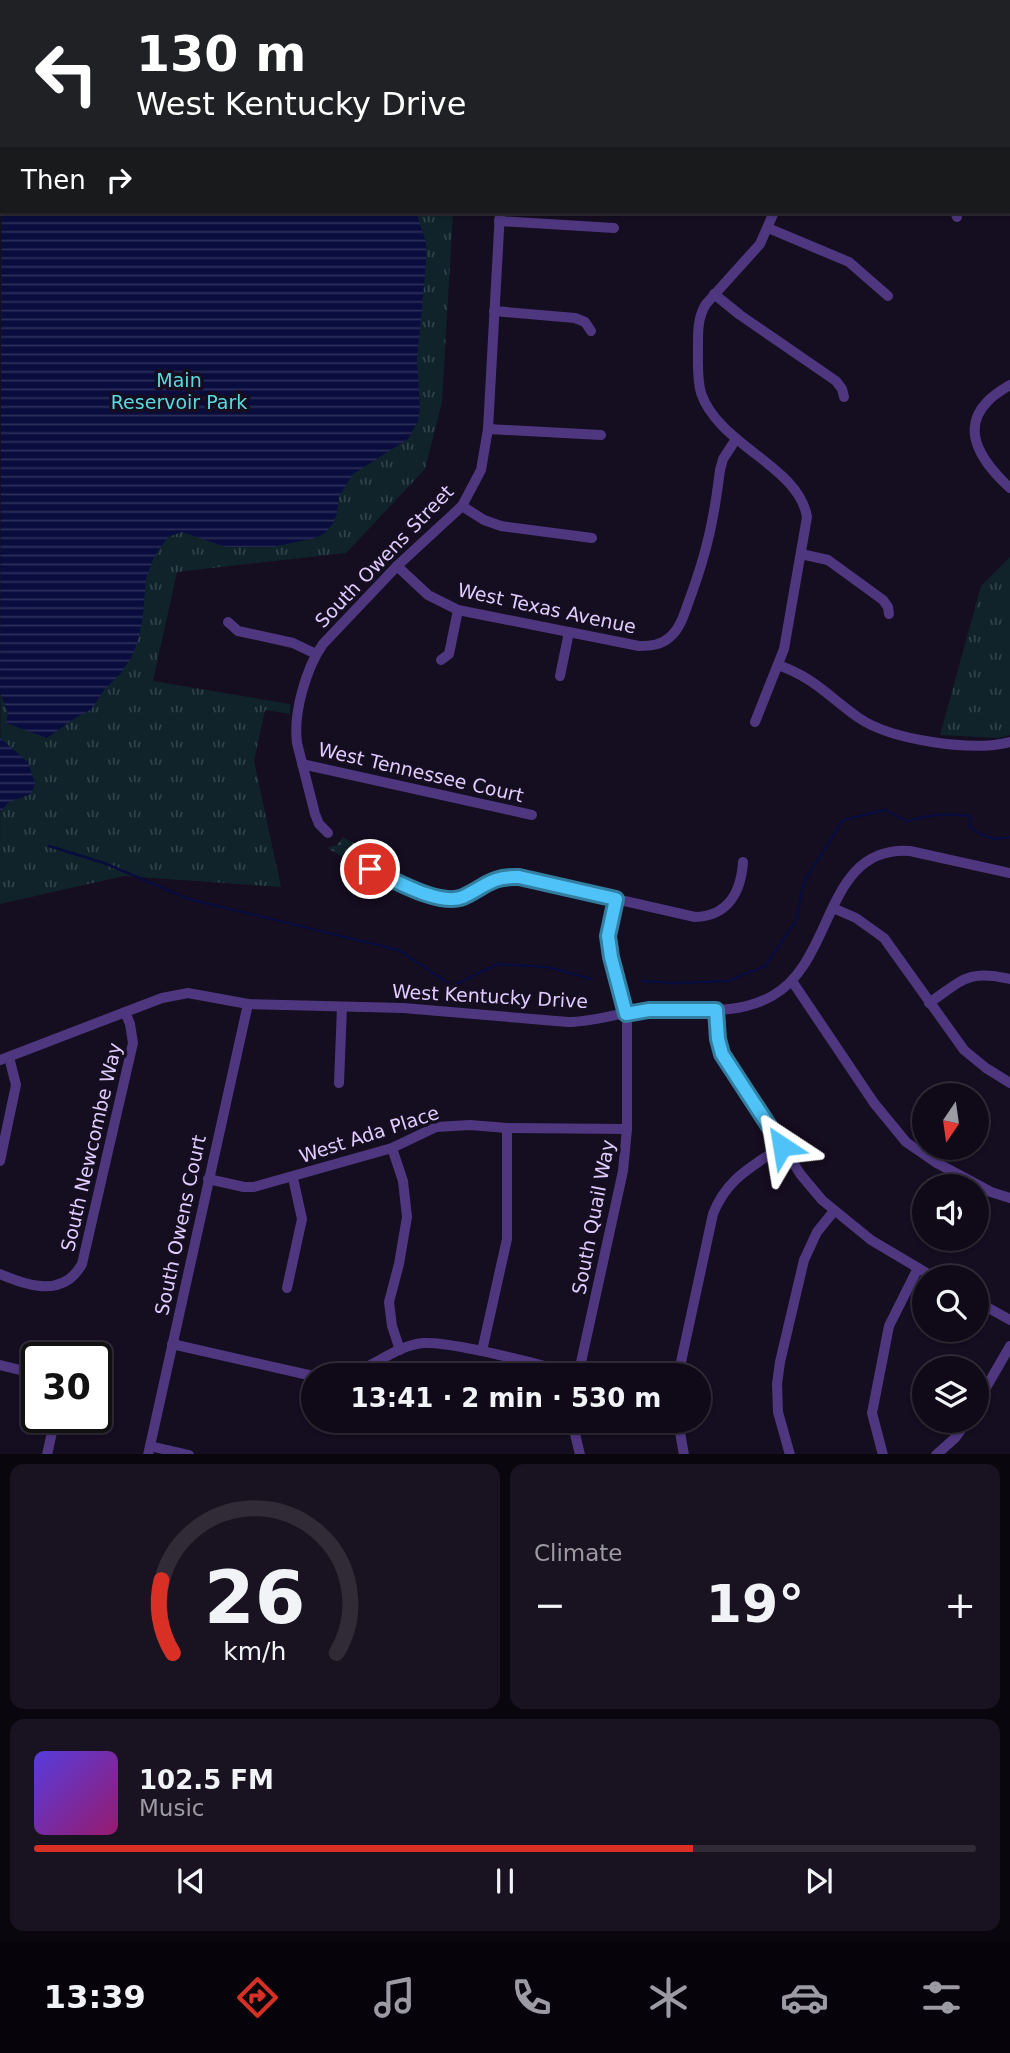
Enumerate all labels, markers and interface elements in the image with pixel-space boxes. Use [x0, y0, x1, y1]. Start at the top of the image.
text: 130 m [136, 26, 306, 83]
icon: left [21, 28, 112, 119]
text: West Kentucky Drive [136, 85, 466, 123]
icon: right [100, 161, 138, 199]
text: Then [21, 165, 86, 195]
park label: Main Reservoir Park [111, 369, 247, 413]
street label: South Owens Street [310, 480, 458, 632]
street label: West Texas Avenue [456, 578, 638, 638]
street label: West Tennessee Court [316, 738, 526, 806]
pin [340, 839, 400, 899]
icon: arrive [351, 850, 389, 888]
street label: West Kentucky Drive [391, 980, 589, 1012]
street label: South Newcombe Way [56, 1040, 126, 1254]
north arrow [912, 1083, 989, 1160]
map controls [912, 1083, 989, 1433]
street label: West Ada Place [296, 1101, 442, 1167]
position arrow [745, 1109, 819, 1183]
street label: South Owens Court [150, 1133, 210, 1317]
street label: South Quail Way [567, 1138, 619, 1296]
button: sound [912, 1174, 989, 1251]
button: search [912, 1265, 989, 1342]
speed limit sign: 30 [21, 1342, 112, 1433]
button: layers [912, 1356, 989, 1433]
text: 13:41 · 2 min · 530 m [351, 1383, 661, 1413]
text: Climate [534, 1540, 623, 1566]
text: 26 [204, 1555, 306, 1640]
text: 19° [706, 1574, 804, 1634]
text: − [534, 1583, 566, 1627]
text: + [944, 1583, 976, 1627]
text: km/h [223, 1636, 287, 1665]
text: 102.5 FM [139, 1765, 274, 1795]
text: Music [139, 1795, 204, 1821]
icon: previous [172, 1862, 210, 1900]
icon: pause [486, 1862, 524, 1900]
icon: next [800, 1862, 838, 1900]
icon: directions [233, 1973, 282, 2022]
icon: music [370, 1973, 419, 2022]
icon: phone [507, 1973, 556, 2022]
icon: climate [644, 1973, 693, 2022]
icon: car [780, 1973, 829, 2022]
icon: filters [917, 1973, 966, 2022]
text: 13:39 [44, 1978, 146, 2016]

